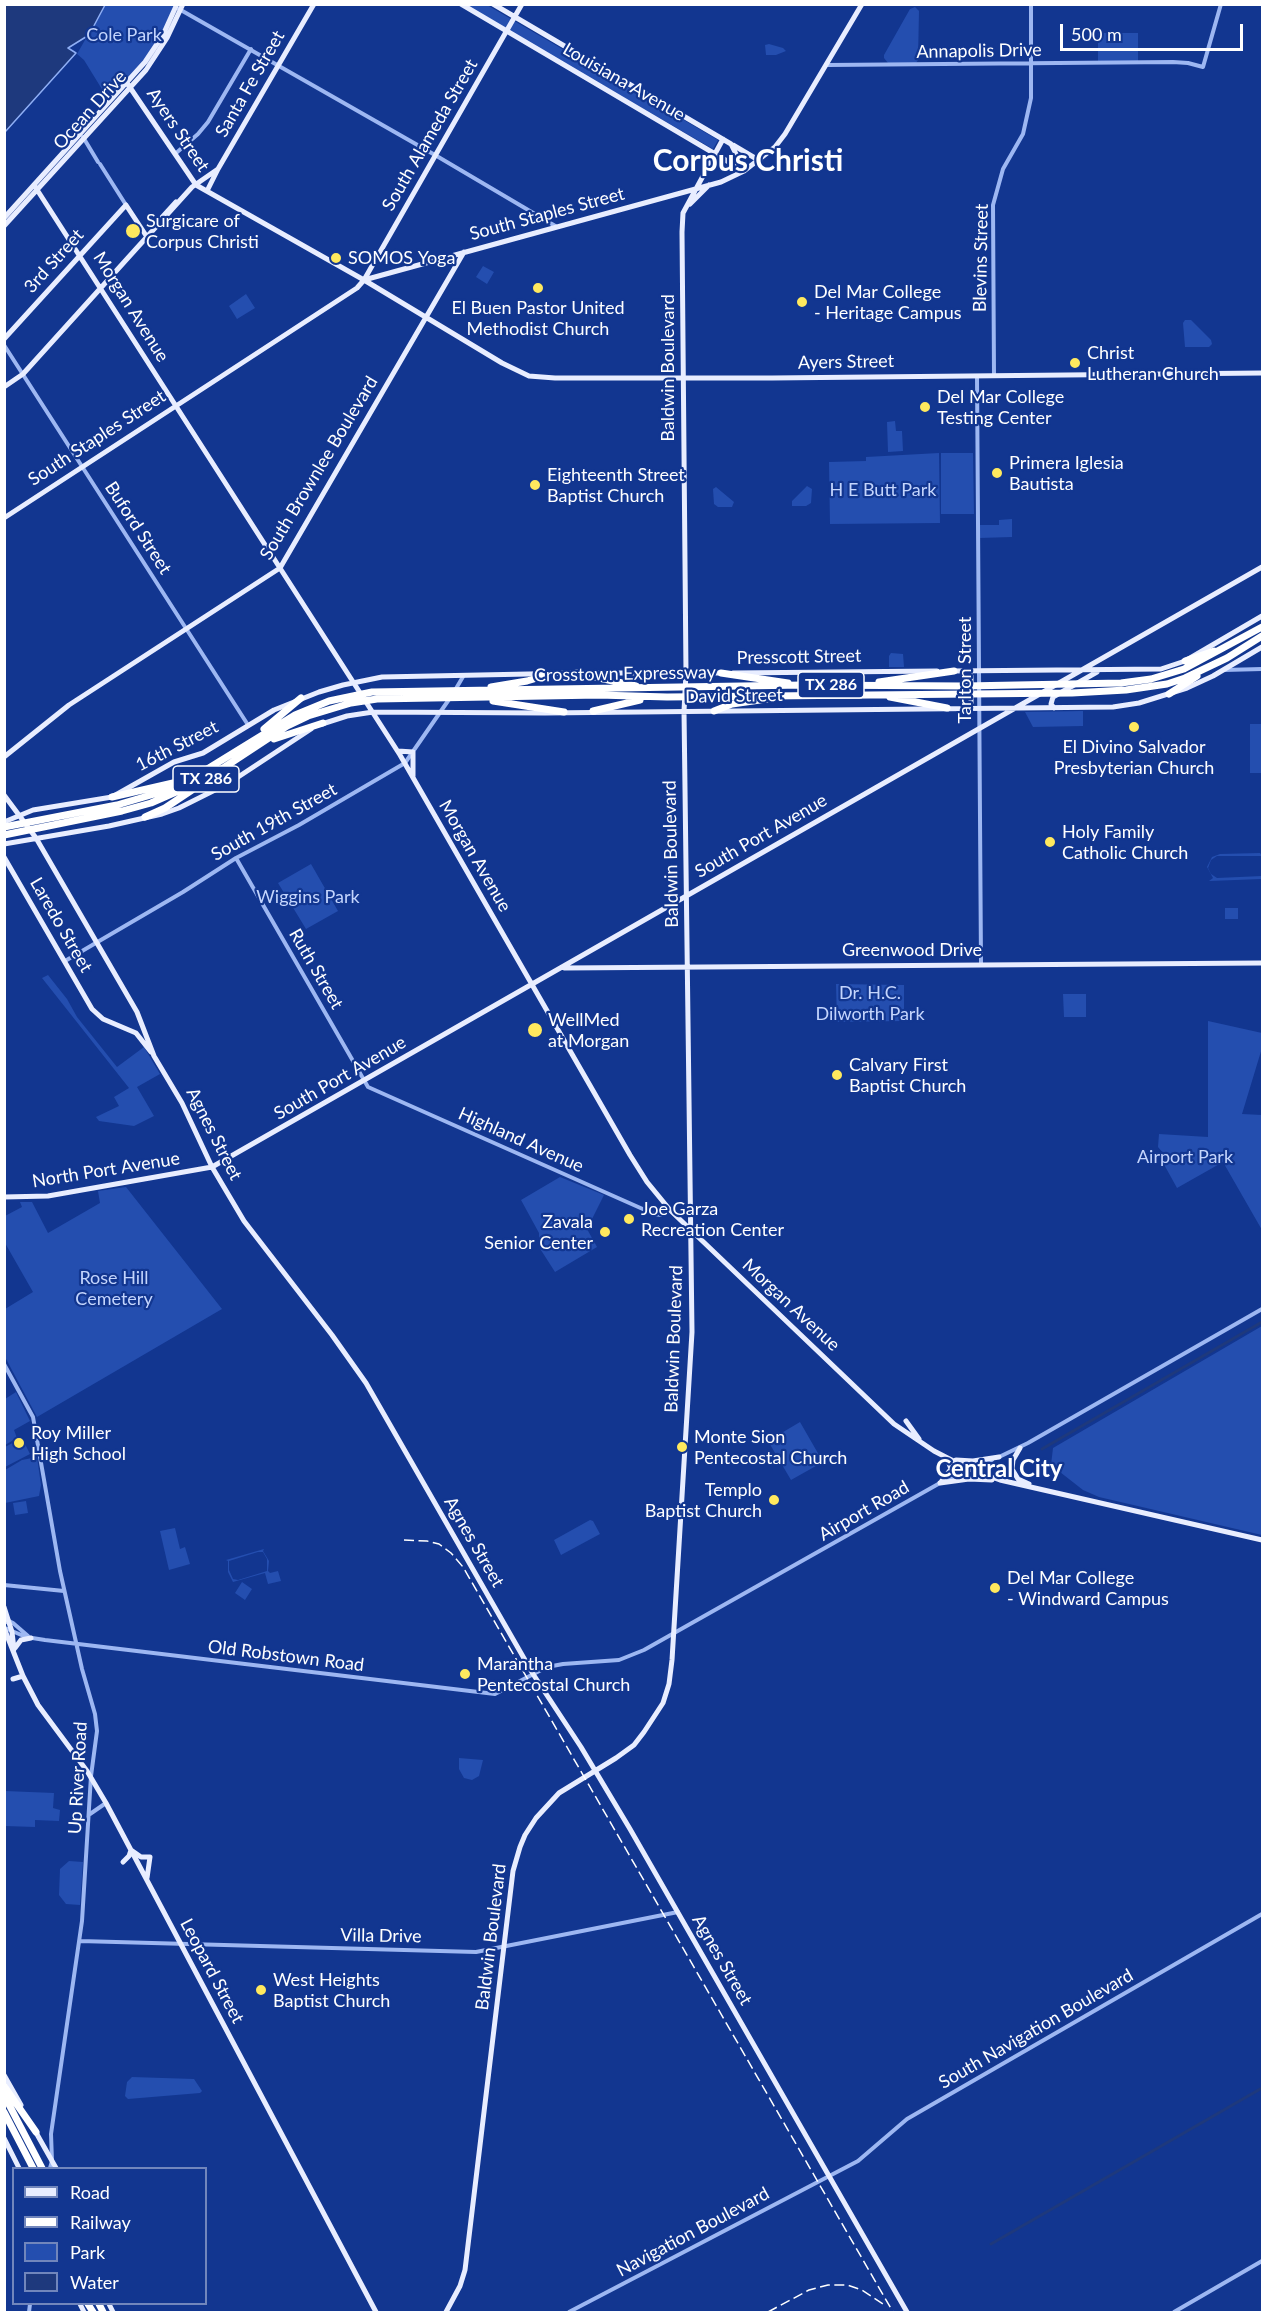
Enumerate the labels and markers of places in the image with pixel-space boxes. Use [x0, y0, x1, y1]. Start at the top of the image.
place label: Surgicare of Corpus Christi [146, 210, 259, 252]
marker: Surgicare of Corpus Christi [124, 222, 142, 240]
place label: SOMOS Yoga [348, 247, 455, 269]
marker: SOMOS Yoga [329, 251, 343, 265]
marker: El Buen Pastor United Methodist Church [531, 281, 545, 295]
place label: Del Mar College - Heritage Campus [814, 281, 962, 324]
marker: Del Mar College - Heritage Campus [795, 295, 809, 309]
place label: El Buen Pastor United Methodist Church [451, 297, 625, 340]
place label: Christ Lutheran Church [1087, 342, 1219, 385]
marker: Christ Lutheran Church [1068, 356, 1082, 370]
place label: Del Mar College Testing Center [937, 386, 1064, 428]
marker: Del Mar College Testing Center [918, 400, 932, 414]
place label: Primera Iglesia Bautista [1009, 452, 1124, 494]
place label: Eighteenth Street Baptist Church [547, 464, 685, 506]
marker: Primera Iglesia Bautista [990, 466, 1004, 480]
marker: Eighteenth Street Baptist Church [528, 478, 542, 492]
marker: El Divino Salvador Presbyterian Church [1127, 720, 1141, 734]
place label: El Divino Salvador Presbyterian Church [1054, 736, 1214, 778]
place label: Holy Family Catholic Church [1062, 821, 1188, 864]
marker: Holy Family Catholic Church [1043, 835, 1057, 849]
place label: WellMed at Morgan [548, 1009, 629, 1052]
marker: WellMed at Morgan [526, 1021, 544, 1039]
place label: Calvary First Baptist Church [849, 1054, 966, 1096]
marker: Calvary First Baptist Church [830, 1068, 844, 1082]
place label: Joe Garza Recreation Center [641, 1198, 784, 1240]
place label: Zavala Senior Center [484, 1211, 593, 1254]
marker: Joe Garza Recreation Center [622, 1212, 636, 1226]
marker: Zavala Senior Center [598, 1225, 612, 1239]
place label: Roy Miller High School [31, 1422, 126, 1464]
place label: Monte Sion Pentecostal Church [694, 1426, 847, 1468]
marker: Roy Miller High School [12, 1436, 26, 1450]
marker: Monte Sion Pentecostal Church [675, 1440, 689, 1454]
place label: Templo Baptist Church [645, 1479, 762, 1522]
marker: Templo Baptist Church [767, 1493, 781, 1507]
place label: Del Mar College - Windward Campus [1007, 1567, 1169, 1610]
marker: Del Mar College - Windward Campus [988, 1581, 1002, 1595]
place label: Marantha Pentecostal Church [477, 1653, 630, 1696]
marker: Marantha Pentecostal Church [458, 1667, 472, 1681]
place label: West Heights Baptist Church [273, 1969, 390, 2012]
marker: West Heights Baptist Church [254, 1983, 268, 1997]

